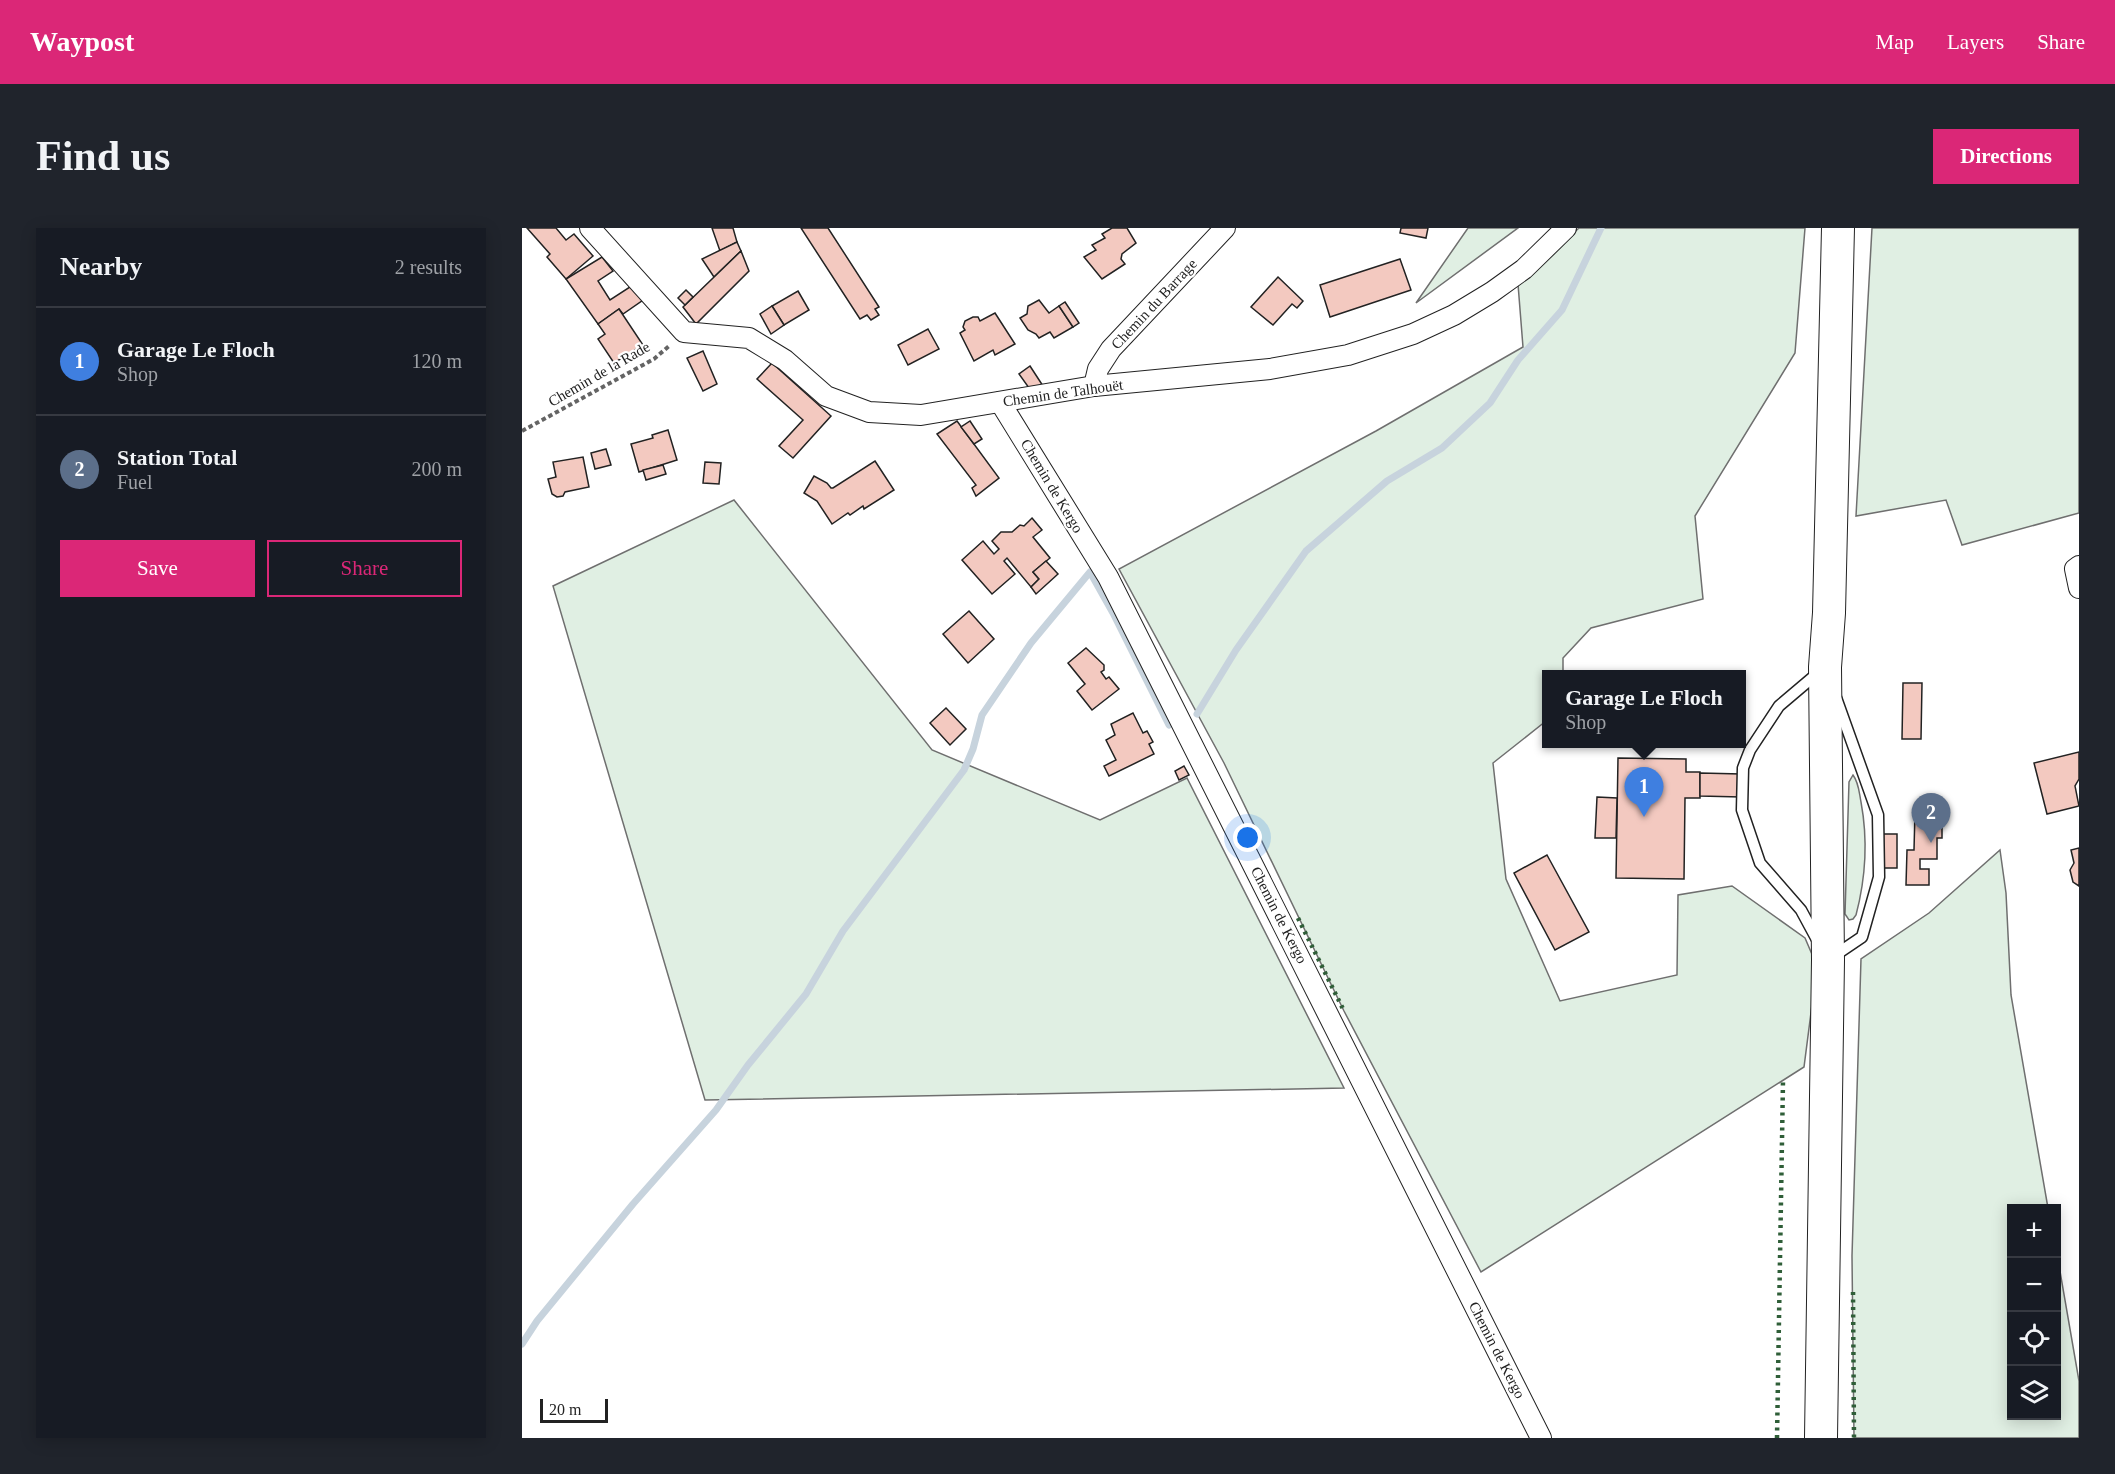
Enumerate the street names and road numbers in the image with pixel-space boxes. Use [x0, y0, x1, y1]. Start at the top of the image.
street label: Chemin du Barrage [1108, 255, 1200, 352]
street label: Chemin de la Rade [545, 338, 653, 410]
street label: Chemin de Talhouët [1002, 377, 1125, 409]
street label: Chemin de Kergo [1018, 436, 1086, 536]
street label: Chemin de Kergo [1248, 864, 1310, 966]
street label: Chemin de Kergo [1466, 1299, 1528, 1401]

